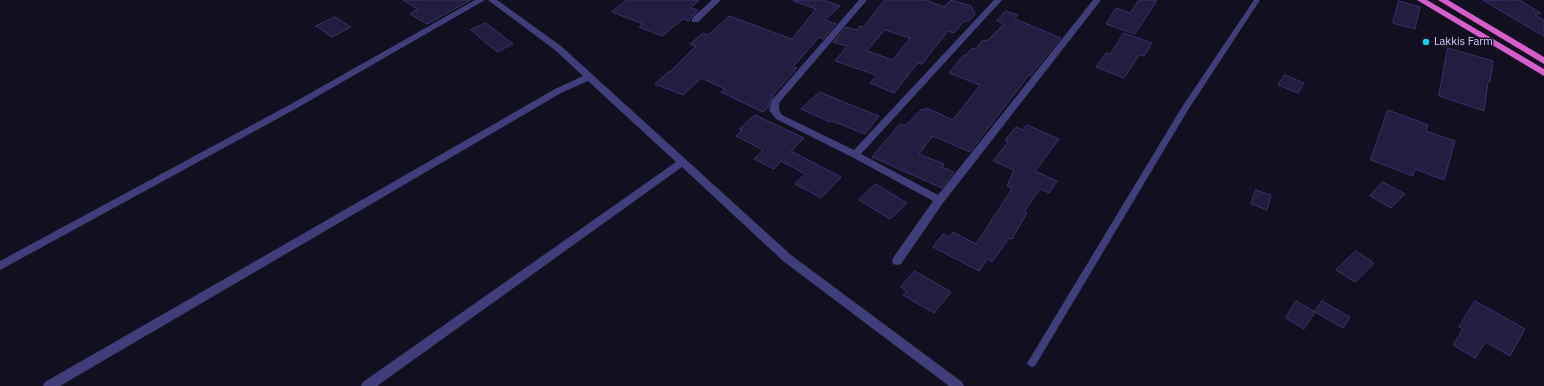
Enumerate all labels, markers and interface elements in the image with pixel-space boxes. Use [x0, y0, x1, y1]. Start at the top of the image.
place label: Lakkis Farm [1434, 35, 1493, 49]
marker: Lakkis Farm [1421, 37, 1431, 47]

